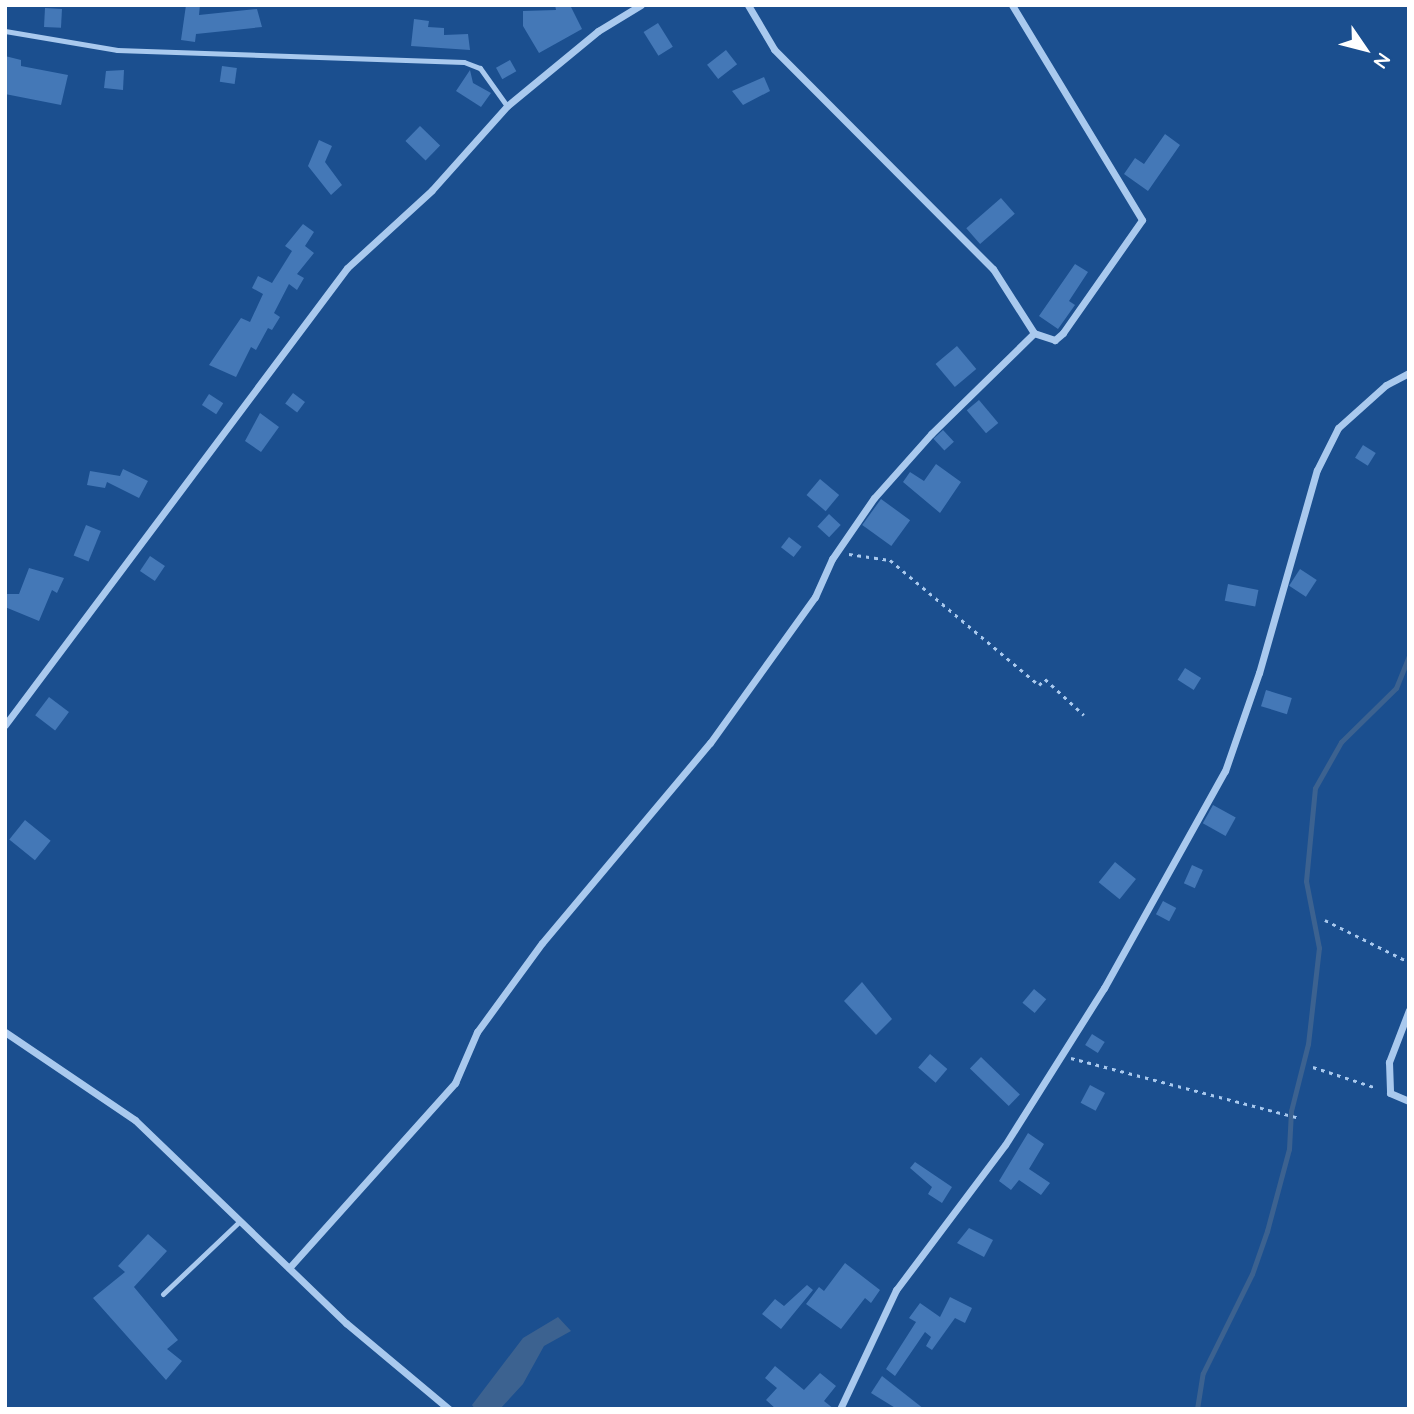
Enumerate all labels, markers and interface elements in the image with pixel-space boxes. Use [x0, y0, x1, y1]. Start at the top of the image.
north arrow [1330, 14, 1400, 84]
text: N [1368, 48, 1396, 74]

